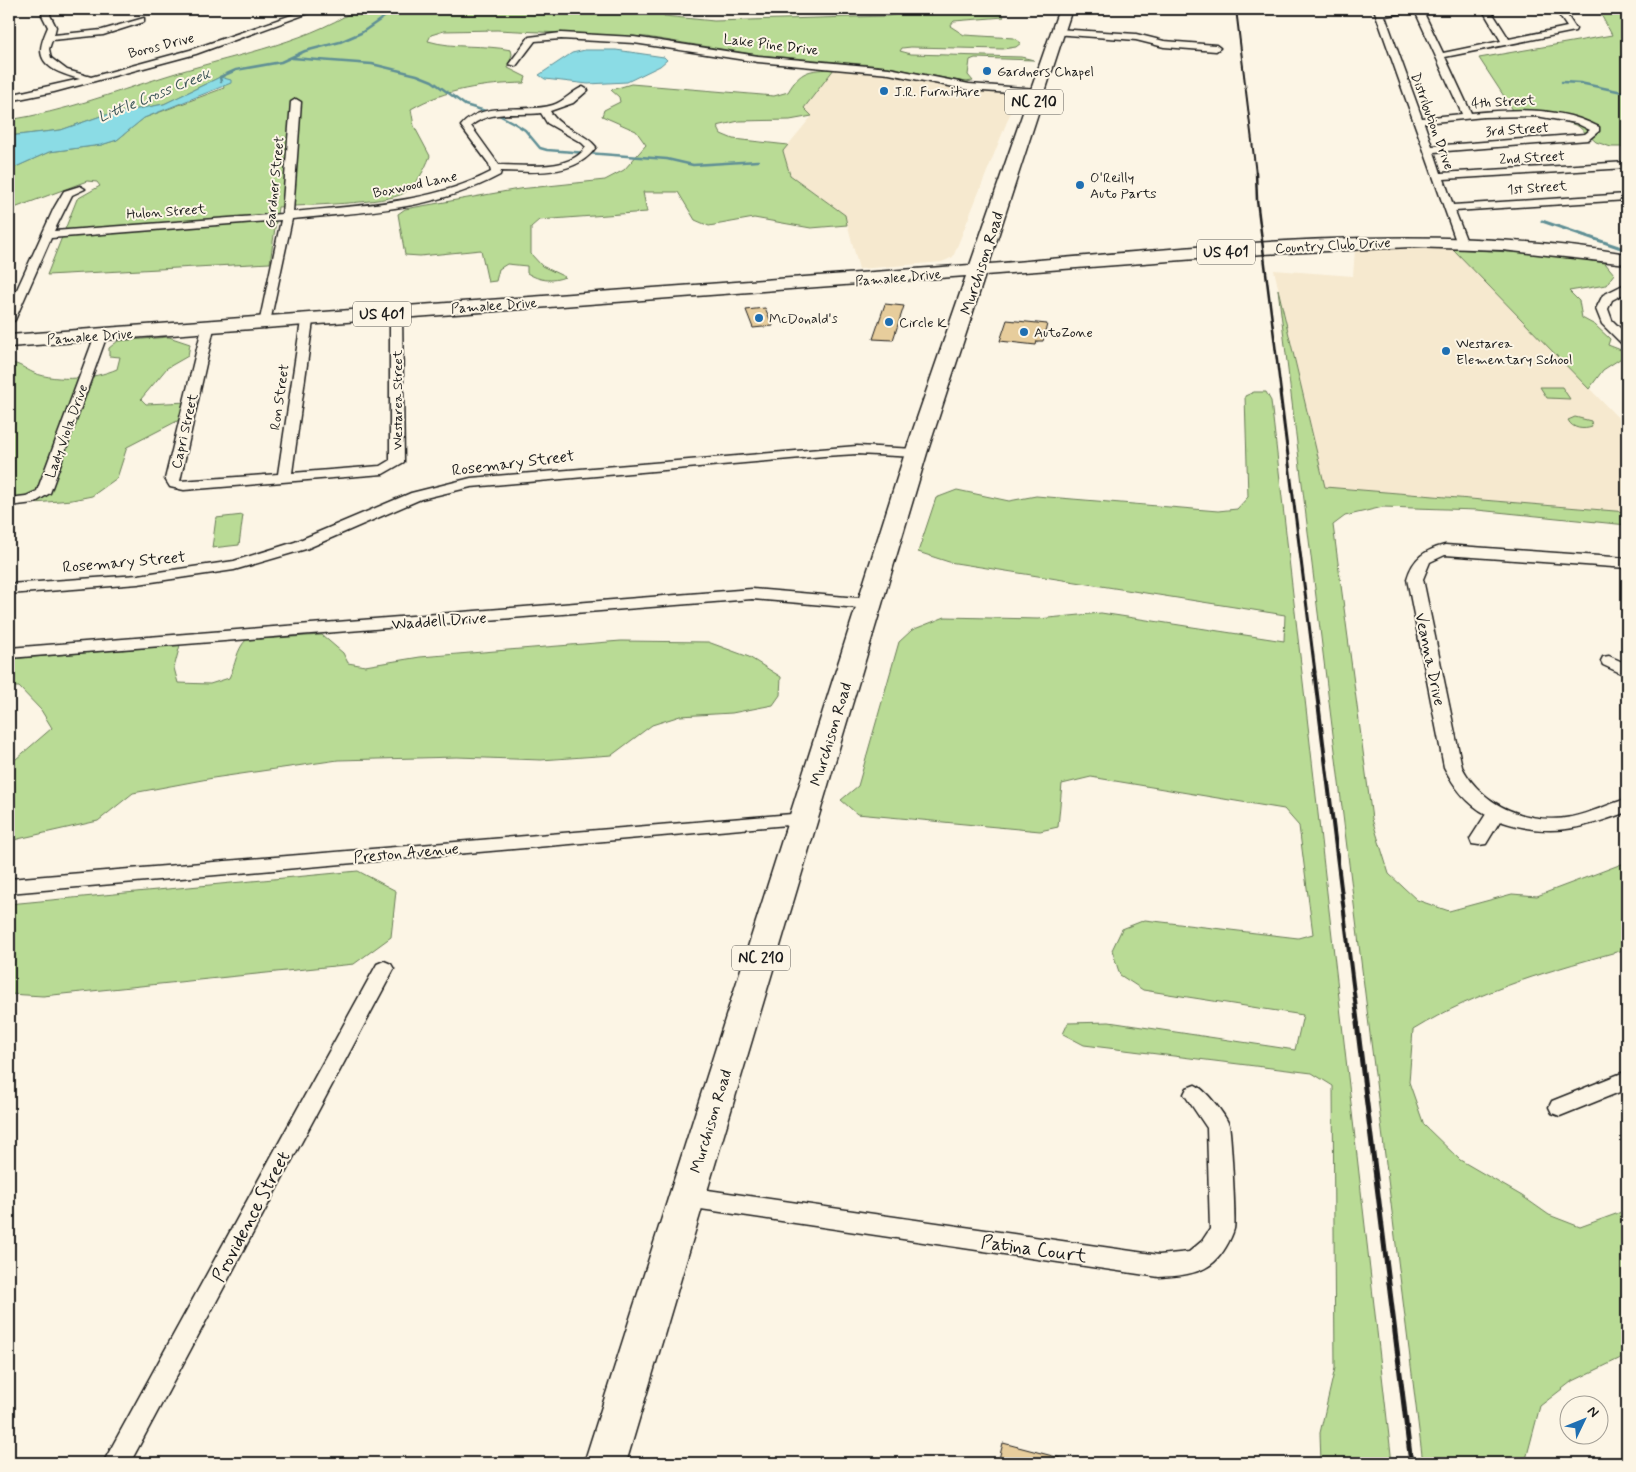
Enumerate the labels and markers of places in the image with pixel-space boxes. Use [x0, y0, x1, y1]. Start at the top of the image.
place label: Gardners Chapel [997, 63, 1094, 81]
marker: Gardners Chapel [981, 65, 993, 77]
place label: J.R. Furniture [894, 83, 980, 101]
marker: J.R. Furniture [878, 85, 890, 97]
place label: O'Reilly Auto Parts [1090, 169, 1157, 203]
marker: O'Reilly Auto Parts [1074, 179, 1086, 191]
place label: McDonald's [769, 310, 838, 328]
marker: McDonald's [753, 312, 765, 324]
place label: Circle K [899, 314, 947, 332]
marker: Circle K [883, 316, 895, 328]
place label: AutoZone [1034, 324, 1093, 342]
marker: AutoZone [1018, 326, 1030, 338]
place label: Westarea Elementary School [1456, 335, 1572, 369]
marker: Westarea Elementary School [1440, 345, 1452, 357]

